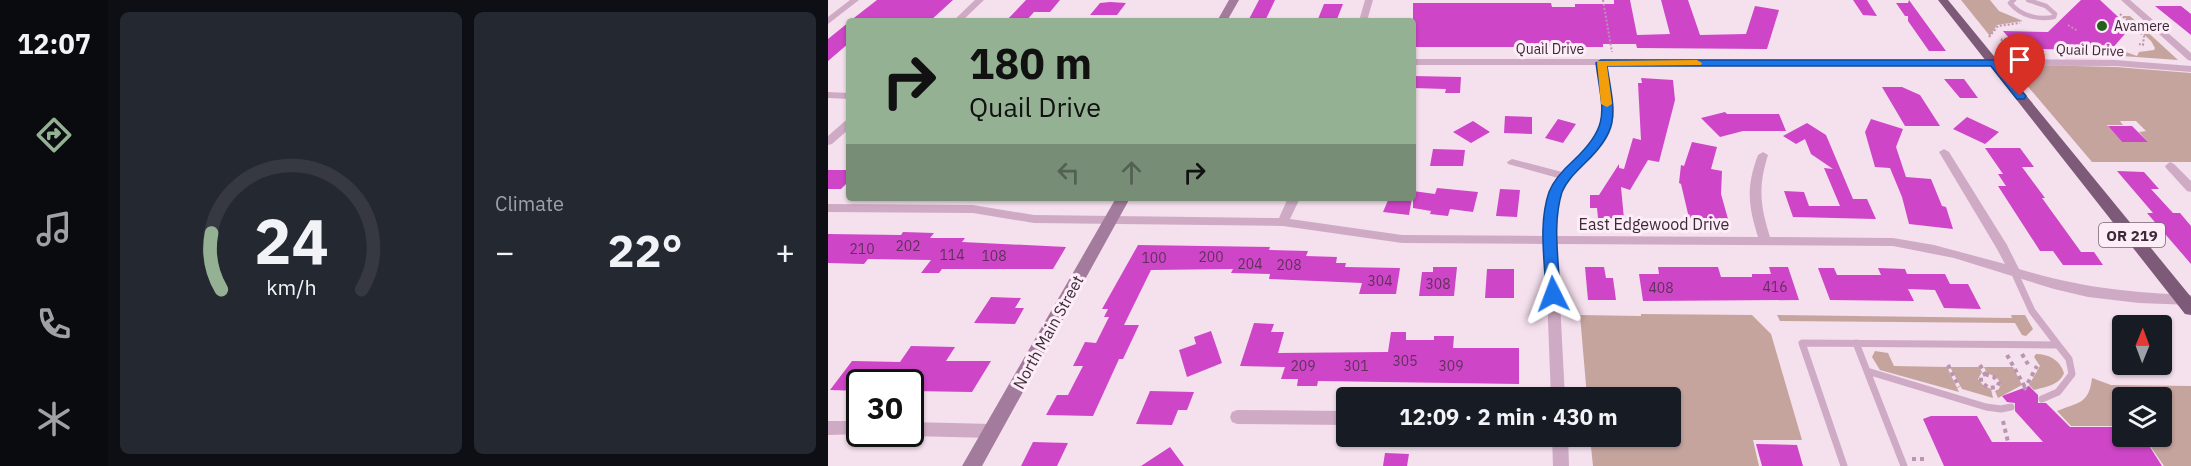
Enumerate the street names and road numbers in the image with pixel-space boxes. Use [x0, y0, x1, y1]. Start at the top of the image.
street label: Quail Drive [1516, 40, 1585, 58]
street label: Quail Drive [2055, 40, 2125, 60]
street label: East Edgewood Drive [1579, 214, 1730, 234]
road number: OR 219 [2099, 223, 2165, 247]
street label: North Main Street [1008, 272, 1088, 392]

